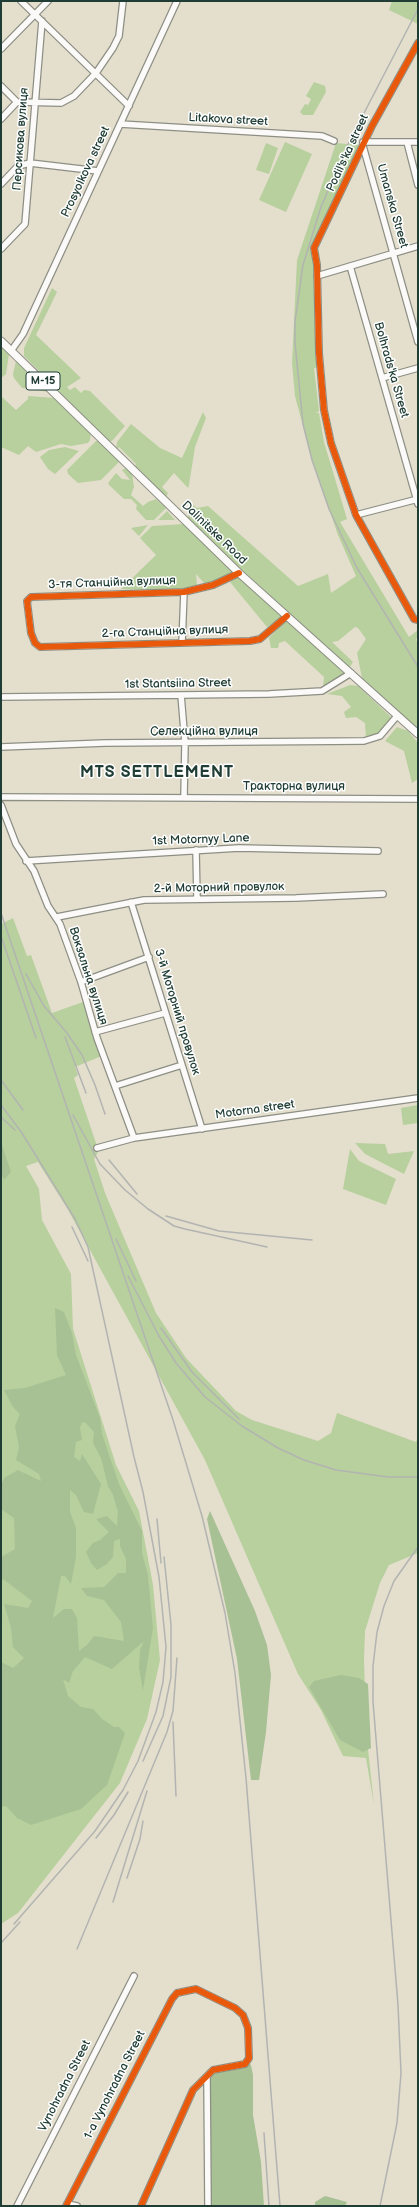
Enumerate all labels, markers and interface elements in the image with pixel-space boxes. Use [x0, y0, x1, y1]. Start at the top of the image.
street label: Персикова вулиця [10, 87, 32, 191]
street label: Litakova street [188, 111, 268, 129]
street label: Podil's'ka street [324, 112, 372, 194]
street label: Prosyolkova street [59, 124, 113, 220]
street label: Umanska Street [373, 162, 411, 250]
street label: Bolhrads'ka Street [370, 320, 412, 420]
road number: М-15 [26, 372, 60, 390]
street label: Dalinitske Road [178, 498, 250, 568]
street label: 3-тя Станційна вулиця [48, 574, 176, 592]
street label: 2-га Станційна вулиця [101, 623, 229, 641]
street label: 1st Stantsiina Street [125, 676, 231, 692]
street label: Селекційна вулиця [150, 725, 258, 739]
district label: MTS SETTLEMENT [80, 763, 234, 783]
street label: Тракторна вулиця [243, 780, 345, 794]
street label: 1st Motornyy Lane [152, 831, 250, 849]
street label: 2-й Моторний провулок [153, 880, 285, 896]
street label: Вокзальна вулиця [65, 925, 111, 1027]
street label: 3-й Моторний провулок [151, 947, 203, 1077]
street label: Motorna street [214, 1097, 296, 1123]
street label: 1-a Vynohradna Street [81, 2028, 149, 2142]
street label: Vynohradna Street [36, 2038, 94, 2134]

